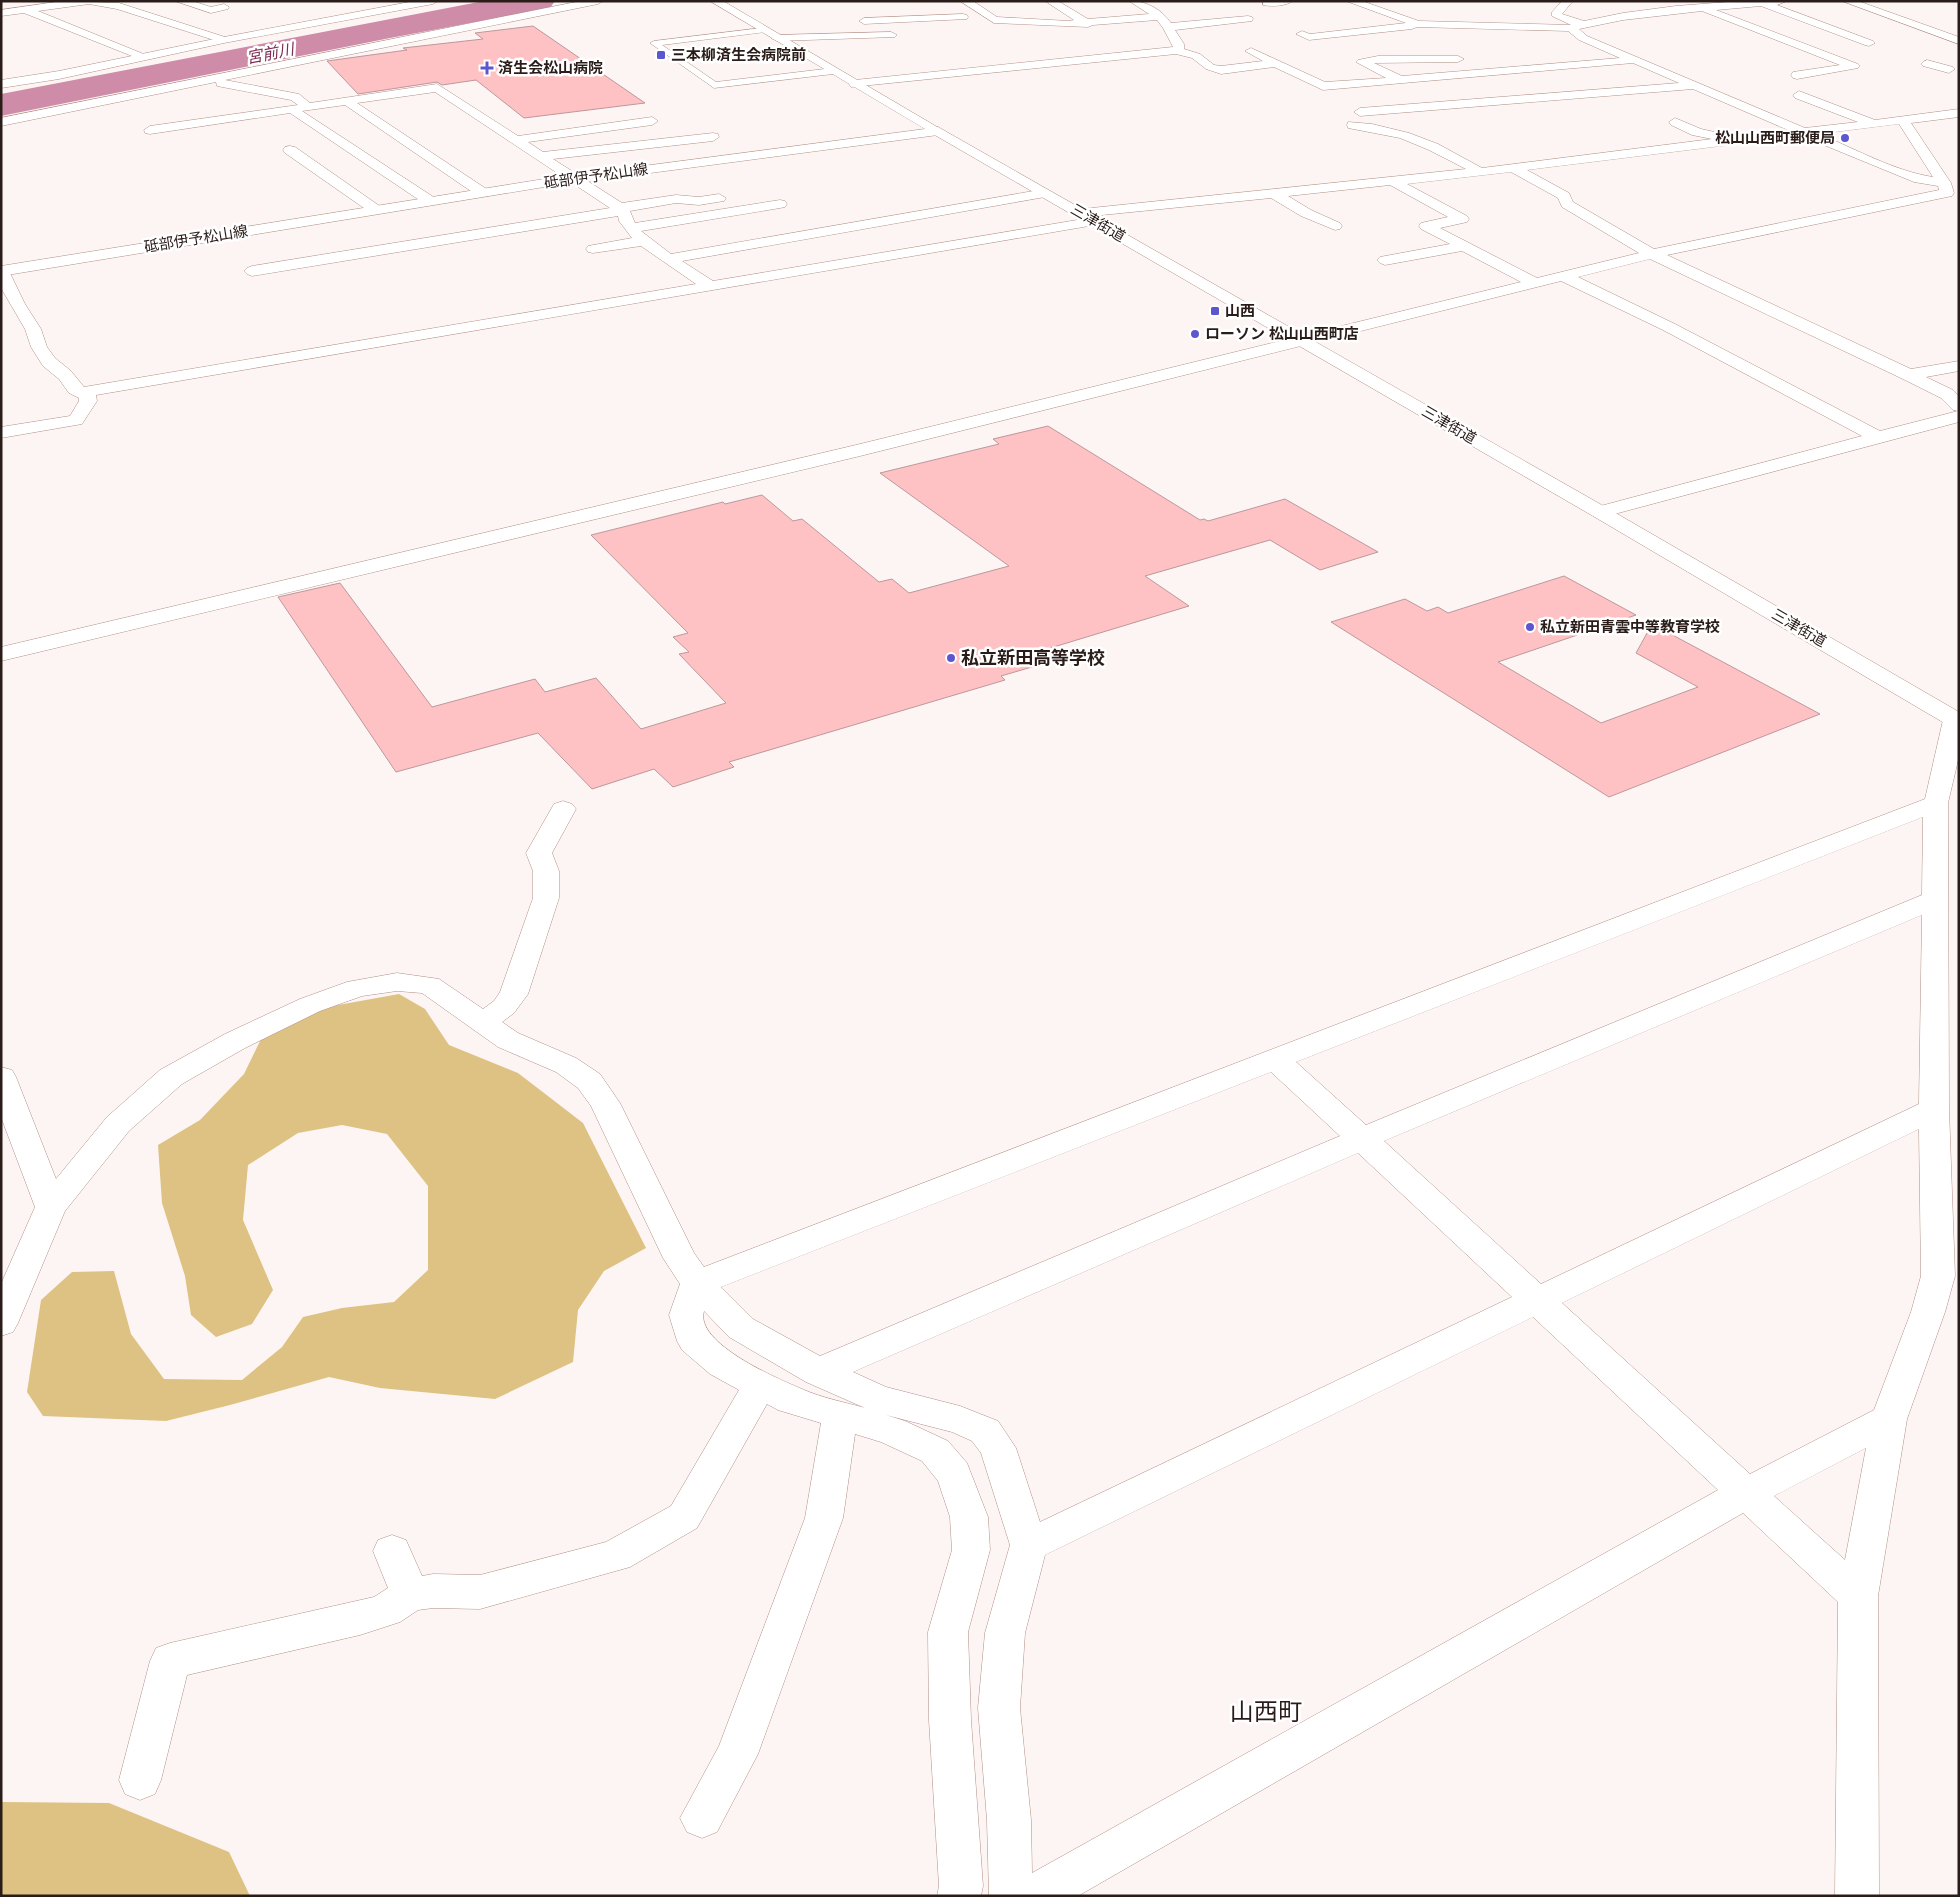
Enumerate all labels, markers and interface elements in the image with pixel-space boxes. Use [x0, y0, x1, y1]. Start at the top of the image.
water label: 宮前川 [245, 38, 297, 66]
place label: 三本柳済生会病院前 [671, 45, 806, 63]
marker: 三本柳済生会病院前 [655, 49, 667, 61]
place label: 済生会松山病院 [498, 58, 603, 76]
marker: 済生会松山病院 [480, 61, 494, 75]
place label: 松山山西町郵便局 [1715, 128, 1835, 146]
marker: 松山山西町郵便局 [1839, 132, 1851, 144]
street label: 砥部伊予松山線 [543, 159, 649, 191]
street label: 三津街道 [1068, 199, 1129, 245]
street label: 砥部伊予松山線 [143, 221, 249, 255]
place label: 山西 [1225, 301, 1255, 319]
marker: 山西 [1209, 305, 1221, 317]
place label: ローソン 松山山西町店 [1205, 324, 1359, 342]
marker: ローソン 松山山西町店 [1189, 328, 1201, 340]
street label: 三津街道 [1419, 401, 1480, 447]
street label: 三津街道 [1769, 604, 1830, 650]
place label: 私立新田青雲中等教育学校 [1540, 617, 1720, 635]
marker: 私立新田青雲中等教育学校 [1524, 621, 1536, 633]
place label: 私立新田高等学校 [961, 646, 1105, 668]
marker: 私立新田高等学校 [945, 652, 957, 664]
district label: 山西町 [1230, 1696, 1302, 1725]

